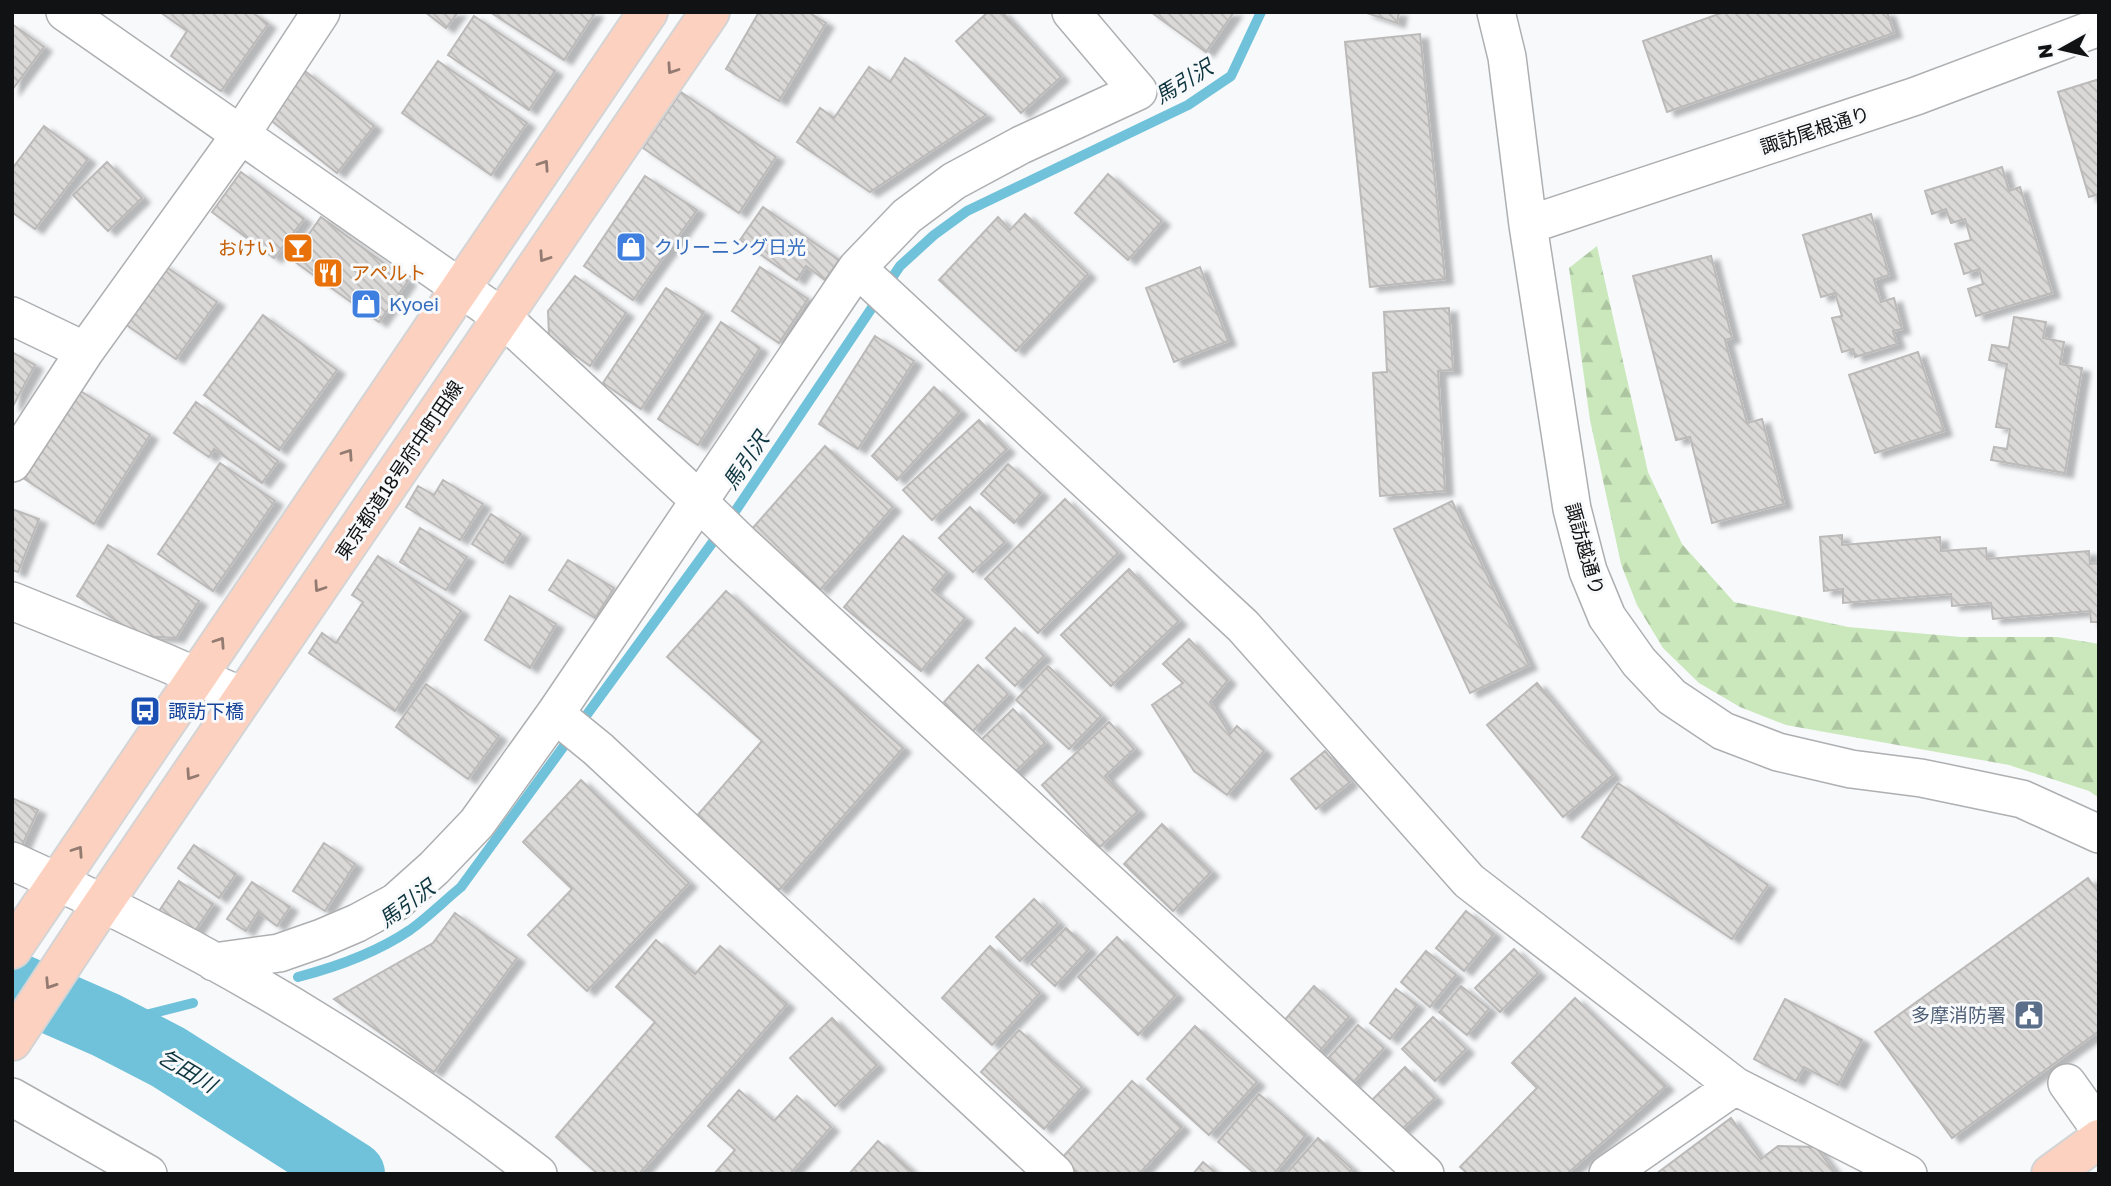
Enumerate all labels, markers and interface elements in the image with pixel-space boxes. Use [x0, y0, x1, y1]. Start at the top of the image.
north arrow [2027, 14, 2097, 84]
text: N [2032, 43, 2057, 60]
water label: 馬引沢 [1150, 52, 1220, 109]
one-way arrow [668, 61, 680, 74]
street label: 諏訪尾根通り [1757, 101, 1873, 158]
one-way arrow [536, 159, 549, 172]
shop icon: クリーニング日光 [614, 230, 648, 264]
bar icon: おけい [281, 231, 315, 265]
place label: クリーニング日光 [654, 235, 806, 258]
place label: おけい [218, 236, 275, 259]
one-way arrow [540, 249, 552, 262]
restaurant icon: アペルト [311, 256, 345, 290]
place label: アペルト [351, 261, 427, 284]
shop icon: Kyoei [349, 287, 383, 321]
place label: Kyoei [389, 292, 439, 315]
street label: 東京都道18号府中町田線 [330, 376, 467, 564]
water label: 馬引沢 [717, 425, 775, 494]
one-way arrow [339, 449, 352, 462]
street label: 諏訪越通り [1561, 500, 1610, 598]
one-way arrow [314, 579, 327, 592]
one-way arrow [212, 637, 225, 650]
bus stop icon: 諏訪下橋 [128, 694, 162, 728]
place label: 諏訪下橋 [168, 699, 244, 722]
one-way arrow [187, 767, 199, 780]
one-way arrow [70, 846, 82, 859]
water label: 馬引沢 [373, 872, 442, 932]
one-way arrow [45, 976, 58, 989]
public building icon: 多摩消防署 [2012, 998, 2046, 1032]
place label: 多摩消防署 [1911, 1003, 2006, 1026]
water label: 乞田川 [154, 1043, 223, 1099]

